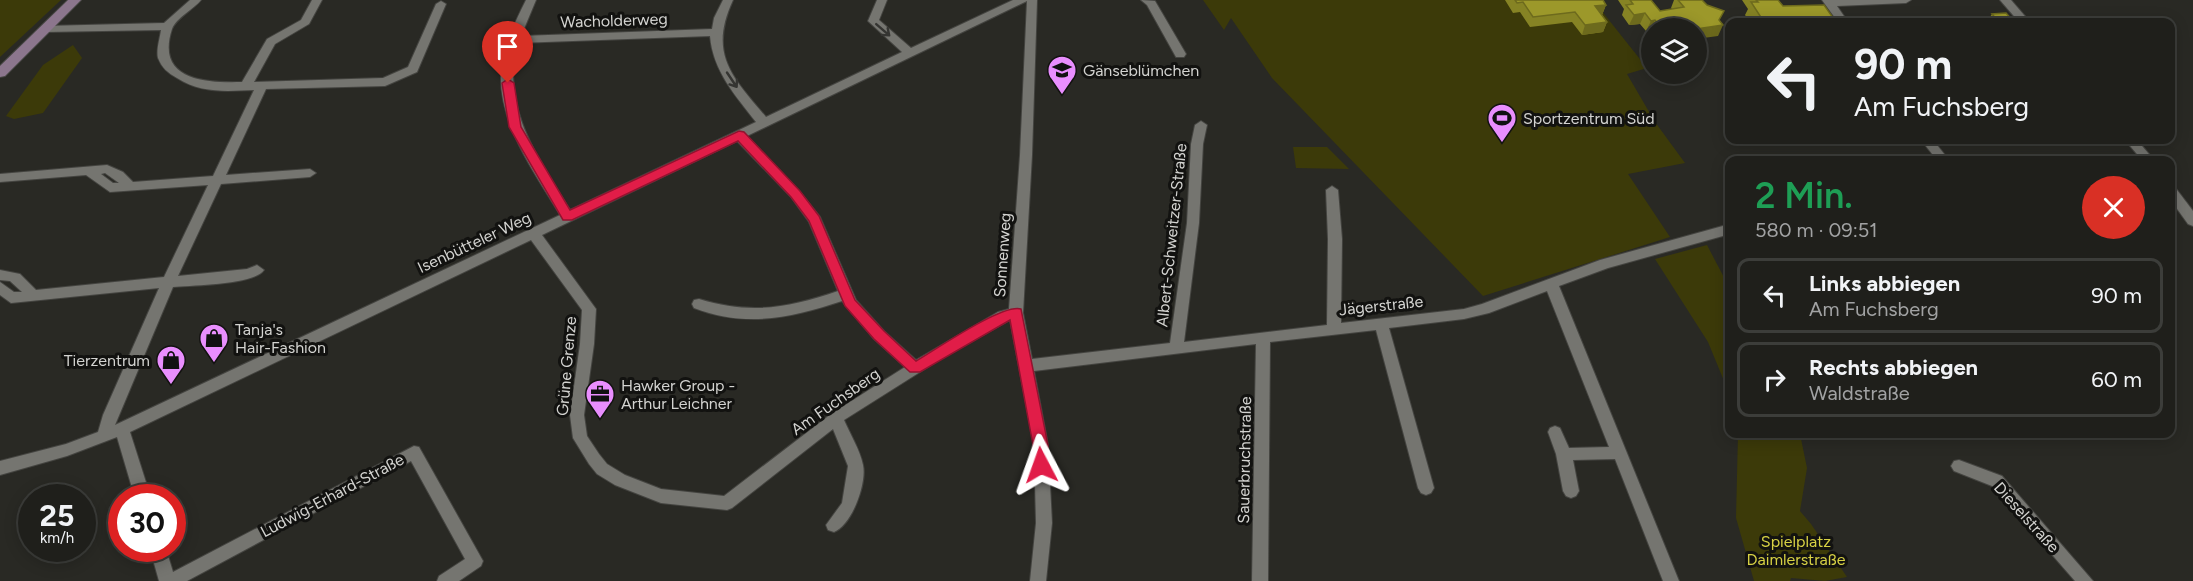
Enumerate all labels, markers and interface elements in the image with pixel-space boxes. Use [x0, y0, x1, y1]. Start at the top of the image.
street label: Wacholderweg [560, 9, 668, 32]
map controls [1641, 18, 1707, 84]
button: layers [1641, 18, 1707, 84]
pin [482, 21, 533, 83]
one-way arrow [875, 23, 890, 37]
icon: arrive [491, 30, 524, 63]
text: 90 m [1854, 39, 1952, 90]
icon: left [1755, 42, 1833, 120]
school or university icon: Gänseblümchen [1046, 54, 1078, 96]
place label: Gänseblümchen [1083, 61, 1199, 80]
one-way arrow [726, 72, 738, 88]
text: Am Fuchsberg [1854, 90, 2029, 123]
sports icon: Sportzentrum Süd [1486, 102, 1518, 144]
place label: Sportzentrum Süd [1523, 109, 1655, 128]
street label: Albert-Schweitzer-Straße [1152, 142, 1191, 328]
text: 2 Min. [1755, 174, 1853, 217]
button: close [2082, 176, 2145, 239]
street label: Isenbütteler Weg [414, 208, 534, 277]
street label: Sonnenweg [990, 212, 1015, 298]
text: 580 m · 09:51 [1755, 218, 1877, 242]
text: Links abbiegen [1809, 270, 1960, 297]
icon: left [1758, 279, 1791, 312]
text: 90 m [2091, 282, 2142, 309]
street label: Jägerstraße [1338, 292, 1424, 319]
text: Am Fuchsberg [1809, 297, 1939, 321]
street label: Grüne Grenze [553, 315, 580, 417]
place label: Tanja's Hair-Fashion [235, 320, 326, 357]
shop icon: Tanja's Hair-Fashion [198, 322, 230, 364]
shop icon: Tierzentrum [155, 344, 187, 386]
place label: Tierzentrum [64, 351, 150, 370]
text: Rechts abbiegen [1809, 354, 1978, 381]
icon: right [1758, 363, 1791, 396]
street label: Am Fuchsberg [787, 364, 883, 439]
text: 60 m [2091, 366, 2142, 393]
place label: Hawker Group - Arthur Leichner [621, 376, 735, 413]
office icon: Hawker Group - Arthur Leichner [584, 378, 616, 420]
text: Waldstraße [1809, 381, 1910, 405]
street label: Sauerbruchstraße [1234, 396, 1255, 524]
position arrow [1009, 433, 1073, 497]
street label: Ludwig-Erhard-Straße [257, 449, 407, 541]
street label: Dieselstraße [1990, 478, 2063, 557]
speed limit sign: 30 [108, 484, 186, 562]
text: 25 [40, 497, 74, 534]
text: km/h [40, 529, 74, 547]
park label: Spielplatz Daimlerstraße [1747, 532, 1846, 569]

